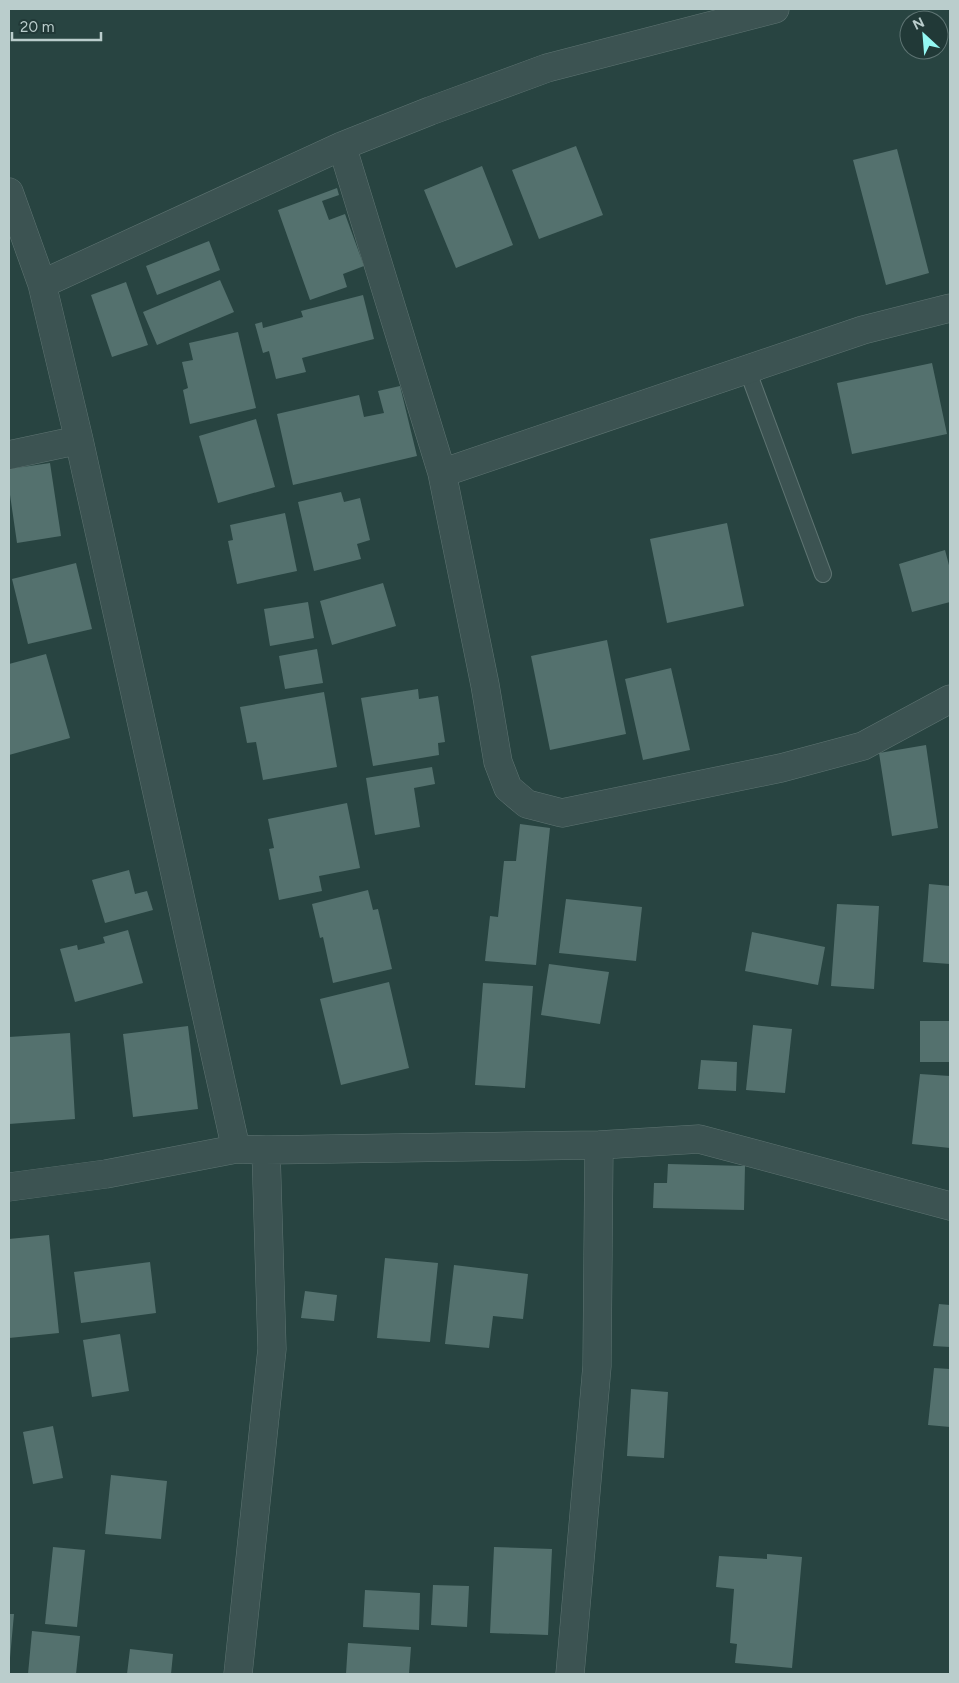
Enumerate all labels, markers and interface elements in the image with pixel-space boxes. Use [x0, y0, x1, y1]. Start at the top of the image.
scale bar [12, 10, 101, 42]
north arrow [899, 10, 949, 60]
text: N [910, 14, 927, 34]
text: 20 m [20, 18, 54, 36]

